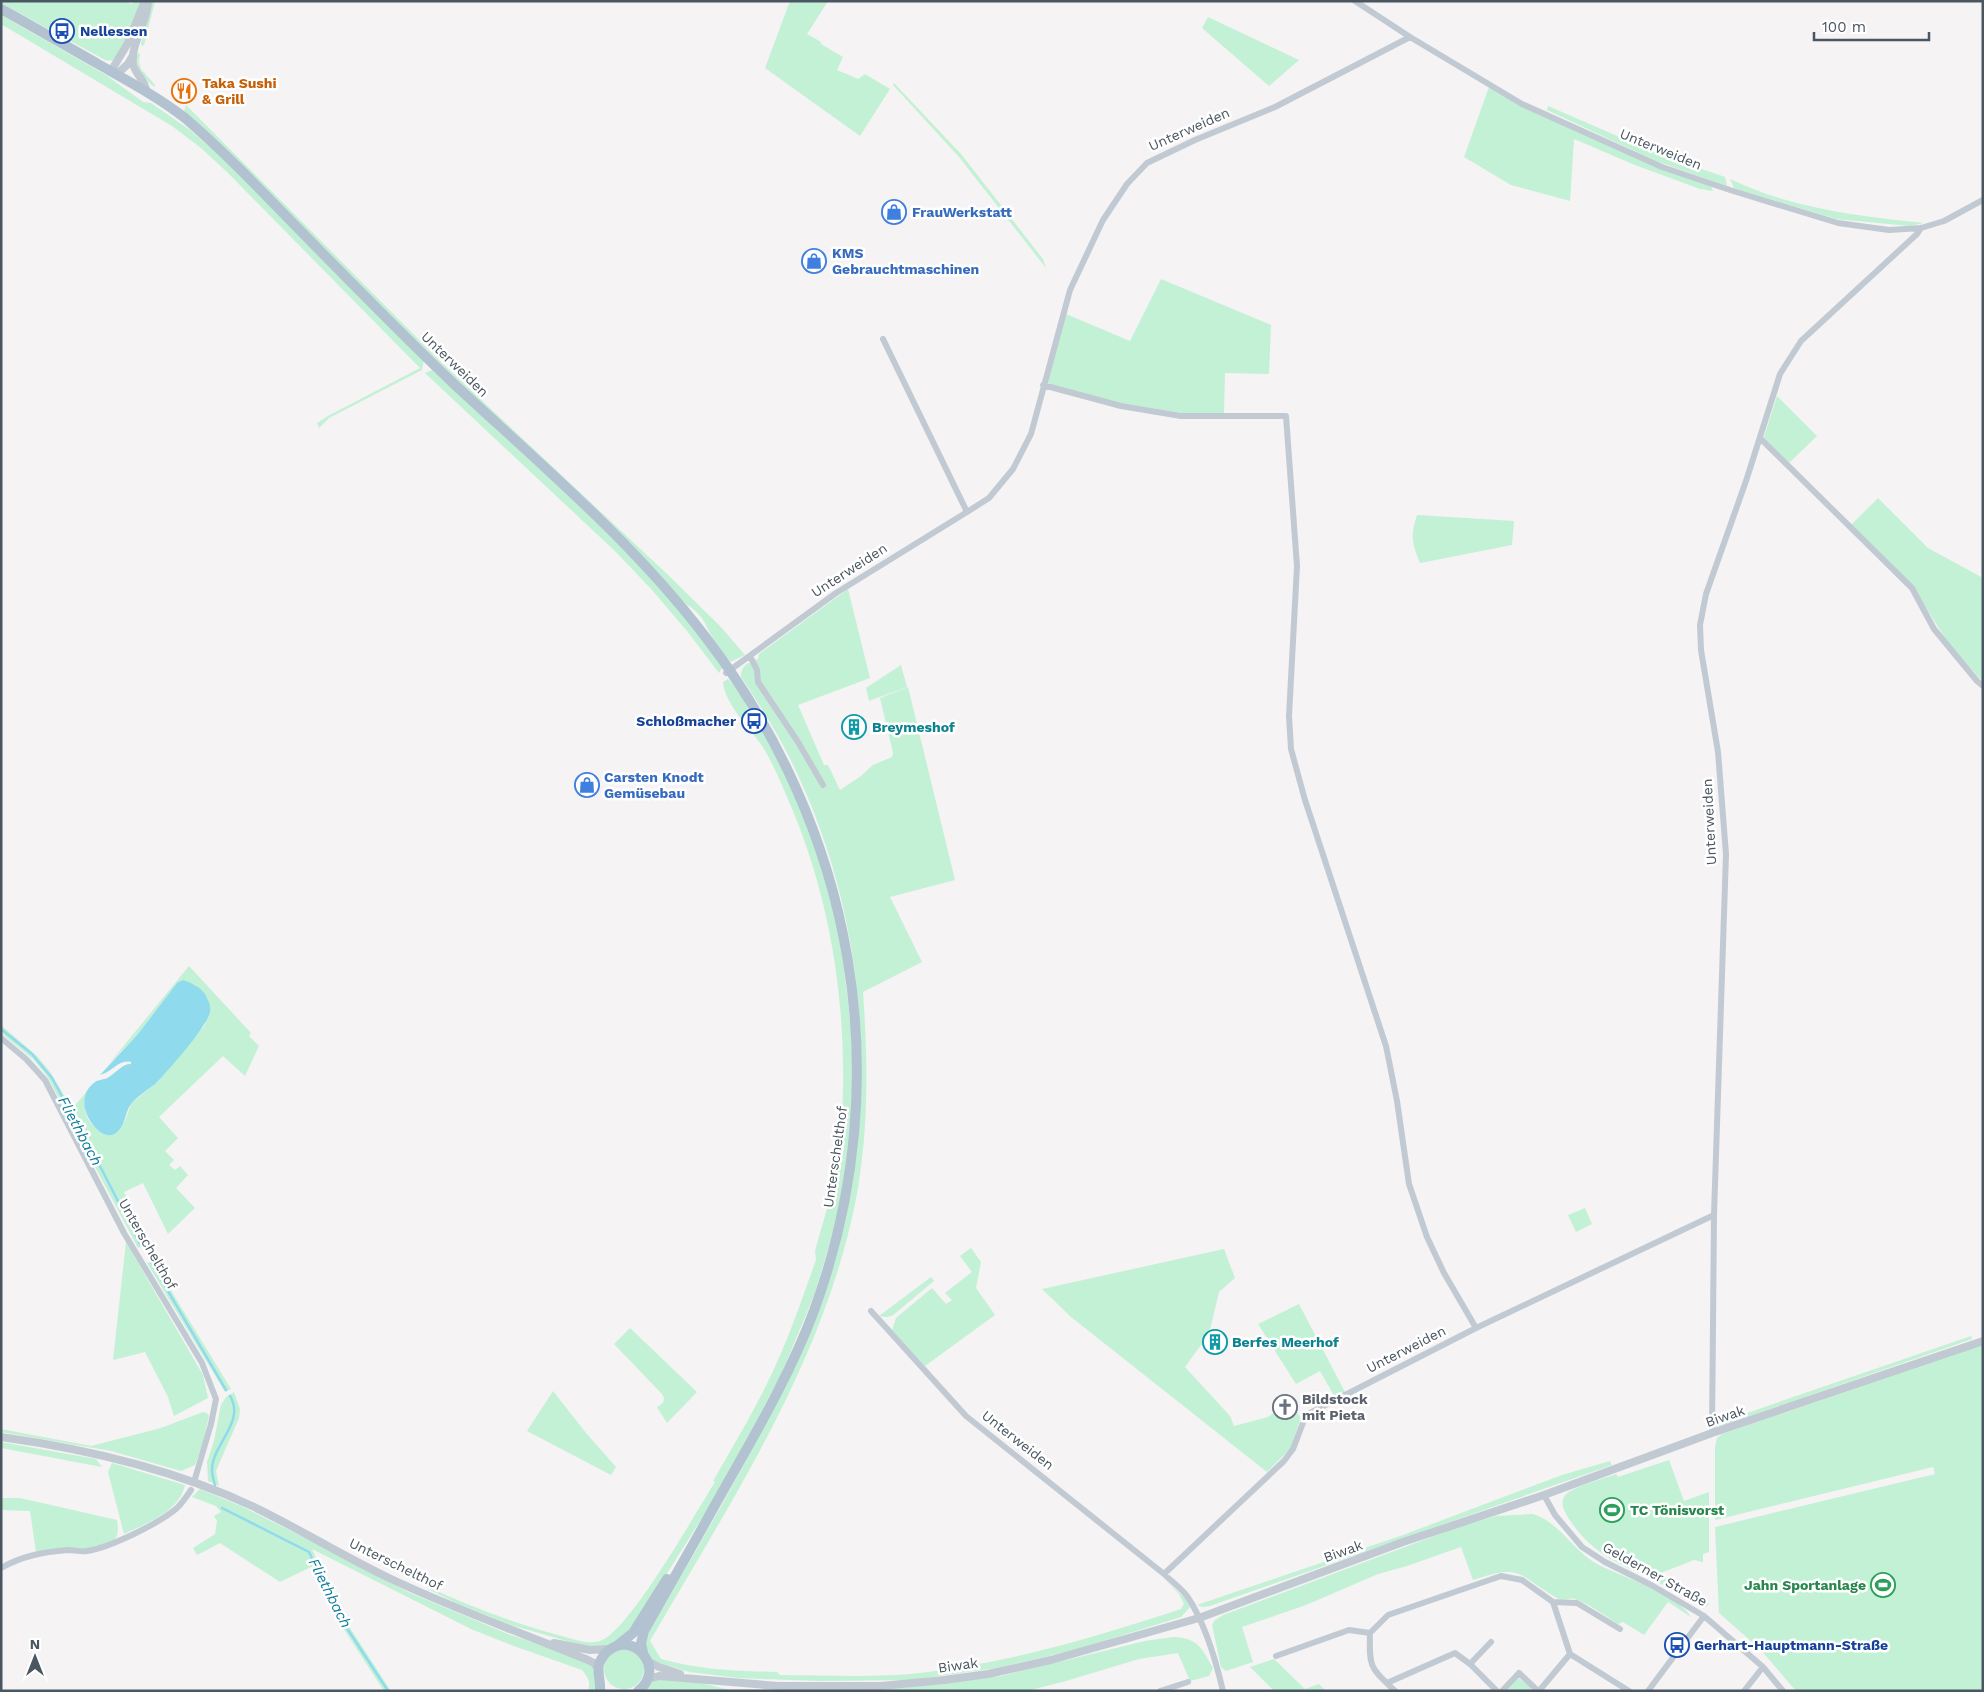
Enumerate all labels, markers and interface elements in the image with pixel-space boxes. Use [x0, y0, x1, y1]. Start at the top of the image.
scale bar [1814, 10, 1929, 42]
bus stop icon: Nellessen [49, 18, 75, 44]
text: 100 m [1822, 18, 1866, 36]
place label: Nellessen [80, 23, 147, 39]
place label: Taka Sushi & Grill [202, 75, 277, 107]
restaurant icon: Taka Sushi & Grill [171, 78, 197, 104]
street label: Unterweiden [1146, 104, 1232, 154]
street label: Unterweiden [1618, 125, 1704, 173]
shop icon: FrauWerkstatt [881, 199, 907, 225]
place label: FrauWerkstatt [912, 204, 1012, 220]
place label: KMS Gebrauchtmaschinen [832, 245, 979, 277]
shop icon: KMS Gebrauchtmaschinen [801, 248, 827, 274]
street label: Unterweiden [418, 328, 492, 400]
street label: Unterweiden [808, 540, 890, 600]
bus stop icon: Schloßmacher [741, 708, 767, 734]
place label: Schloßmacher [636, 713, 736, 729]
building icon: Breymeshof [841, 714, 867, 740]
place label: Breymeshof [872, 719, 955, 735]
place label: Carsten Knodt Gemüsebau [604, 769, 704, 801]
shop icon: Carsten Knodt Gemüsebau [574, 772, 600, 798]
street label: Unterweiden [1699, 778, 1719, 866]
water label: Fliethbach [54, 1093, 106, 1169]
street label: Unterschelthof [820, 1105, 850, 1209]
street label: Unterschelthof [116, 1196, 181, 1293]
street label: Unterweiden [1364, 1322, 1448, 1376]
building icon: Berfes Meerhof [1202, 1329, 1228, 1355]
place label: Berfes Meerhof [1232, 1334, 1339, 1350]
place label: Bildstock mit Pieta [1302, 1391, 1368, 1423]
church icon: Bildstock mit Pieta [1272, 1394, 1298, 1420]
street label: Biwak [1703, 1402, 1747, 1430]
street label: Unterweiden [979, 1407, 1057, 1473]
sports icon: TC Tönisvorst [1599, 1497, 1625, 1523]
place label: TC Tönisvorst [1630, 1502, 1724, 1518]
street label: Unterschelthof [347, 1534, 446, 1594]
street label: Biwak [1321, 1537, 1365, 1565]
street label: Gelderner Straße [1600, 1539, 1710, 1609]
water label: Fliethbach [305, 1555, 355, 1631]
sports icon: Jahn Sportanlage [1870, 1572, 1896, 1598]
place label: Jahn Sportanlage [1744, 1577, 1866, 1593]
north arrow [10, 1632, 60, 1682]
bus stop icon: Gerhart-Hauptmann-Straße [1664, 1632, 1690, 1658]
text: N [30, 1636, 40, 1652]
place label: Gerhart-Hauptmann-Straße [1694, 1637, 1888, 1653]
street label: Biwak [937, 1654, 979, 1676]

